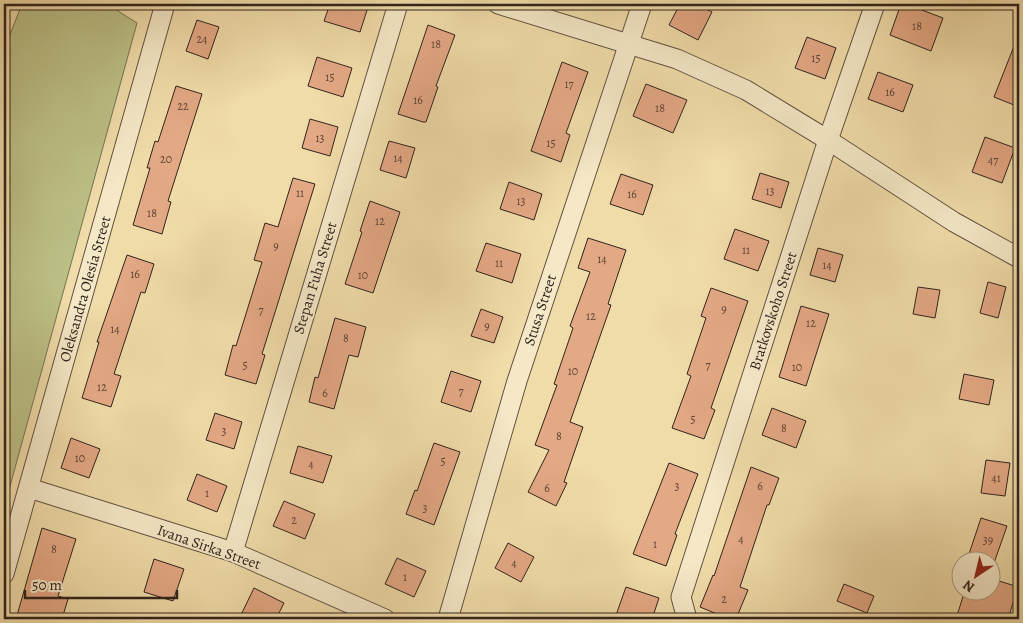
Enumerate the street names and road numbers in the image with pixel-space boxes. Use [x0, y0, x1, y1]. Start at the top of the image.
street label: Oleksandra Olesia Street [55, 214, 115, 364]
street label: Stepan Fuha Street [288, 219, 342, 337]
street label: Bratkovskoho Street [744, 249, 802, 373]
street label: Stusa Street [519, 272, 561, 348]
street label: Ivana Sirka Street [155, 520, 264, 574]

